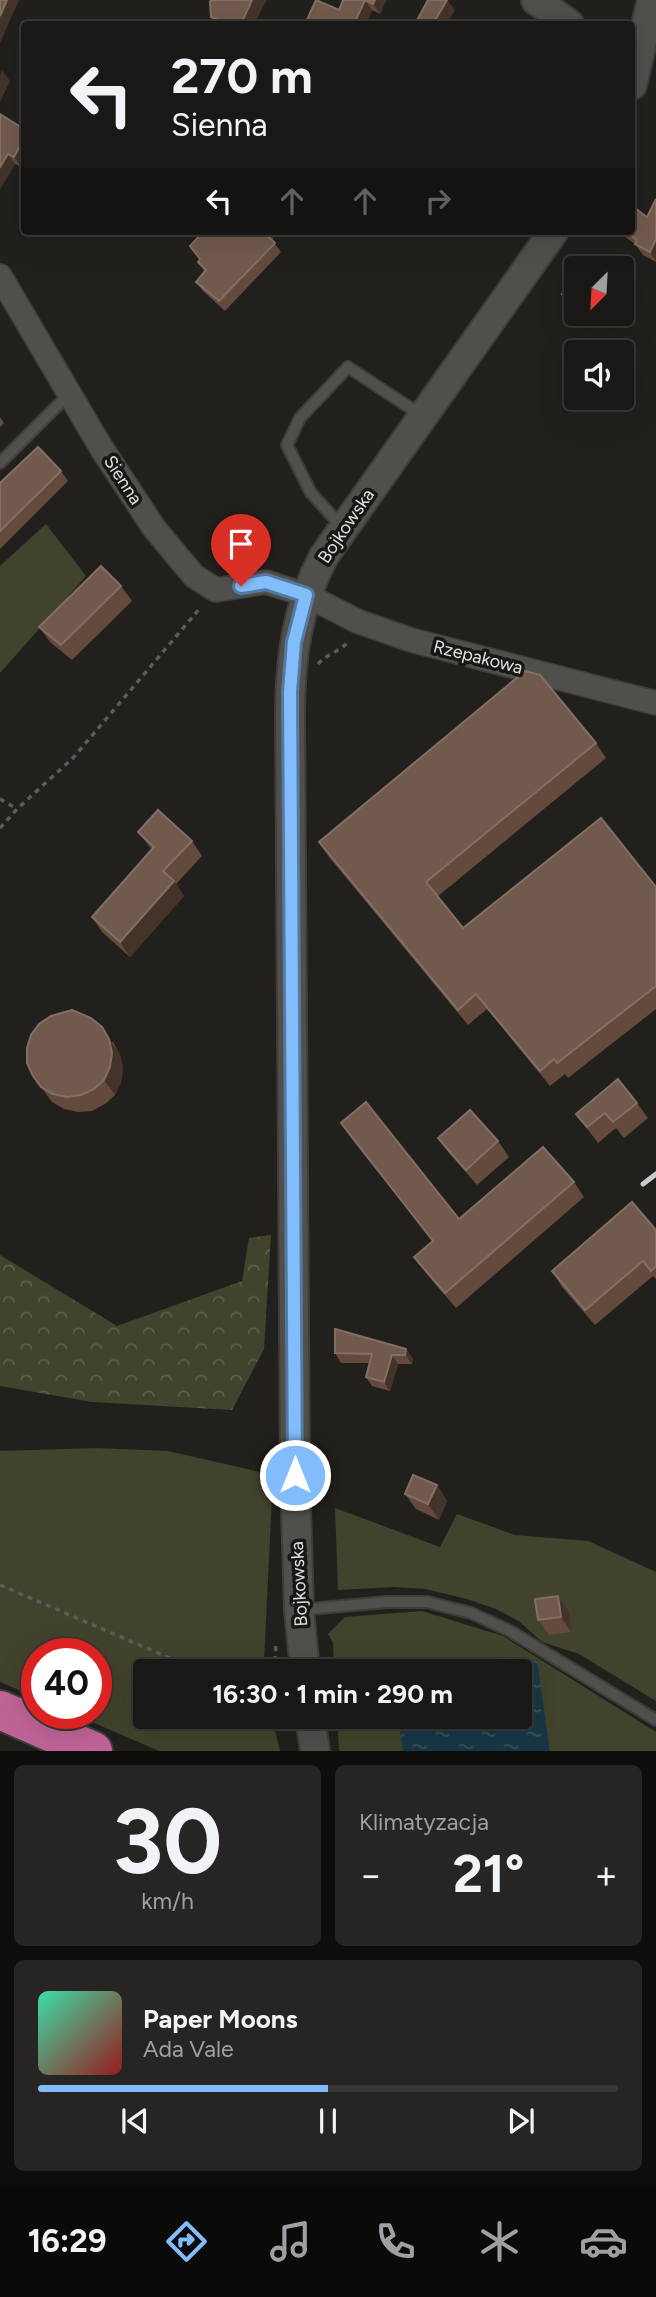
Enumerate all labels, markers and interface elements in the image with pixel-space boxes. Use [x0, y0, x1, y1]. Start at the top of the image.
text: 270 m [171, 46, 313, 105]
icon: left [56, 49, 147, 140]
text: Sienna [171, 106, 268, 144]
icon: left [200, 182, 238, 220]
icon: ahead [273, 182, 311, 220]
icon: ahead [346, 182, 384, 220]
icon: right [419, 182, 457, 220]
north arrow [564, 256, 634, 326]
map controls [564, 256, 634, 410]
button: sound [564, 340, 634, 410]
street label: Sienna [99, 451, 147, 509]
street label: Bojkowska [313, 485, 379, 567]
pin [211, 514, 271, 586]
icon: arrive [222, 525, 260, 563]
street label: Rzepakowa [431, 635, 525, 679]
position arrow [258, 1438, 332, 1512]
street label: Bojkowska [286, 1541, 312, 1627]
speed limit sign: 40 [21, 1638, 112, 1729]
text: 16:30 · 1 min · 290 m [212, 1678, 453, 1710]
text: 30 [113, 1787, 222, 1896]
text: Klimatyzacja [359, 1808, 489, 1836]
text: 21° [453, 1843, 524, 1905]
text: − [359, 1852, 383, 1898]
text: + [594, 1852, 618, 1898]
text: km/h [141, 1887, 194, 1915]
text: Paper Moons [143, 2003, 298, 2035]
text: Ada Vale [143, 2035, 234, 2063]
icon: previous [116, 2102, 154, 2140]
icon: pause [309, 2102, 347, 2140]
icon: next [502, 2102, 540, 2140]
icon: directions [162, 2217, 211, 2266]
icon: music [266, 2217, 315, 2266]
icon: phone [371, 2217, 420, 2266]
icon: climate [475, 2217, 524, 2266]
icon: car [579, 2217, 628, 2266]
text: 16:29 [28, 2222, 106, 2260]

